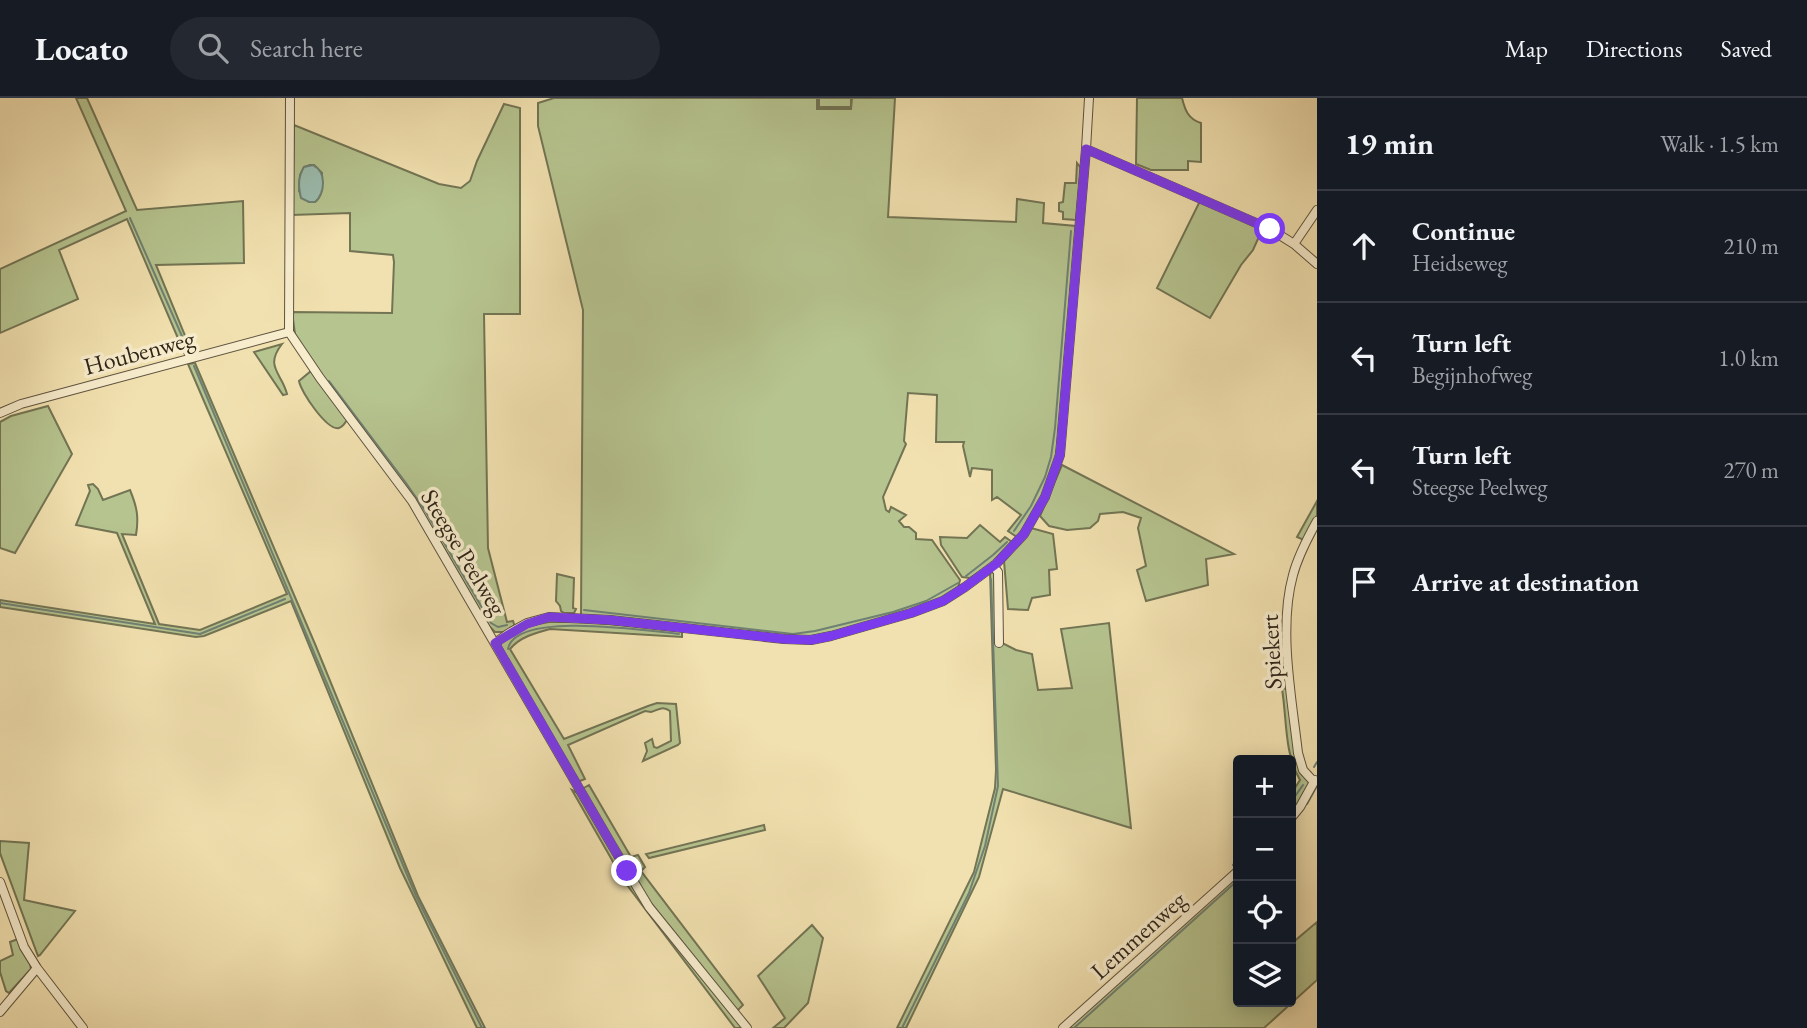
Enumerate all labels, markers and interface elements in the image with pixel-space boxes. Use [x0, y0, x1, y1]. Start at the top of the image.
search box [170, 17, 660, 80]
text: Locato [35, 27, 128, 70]
icon: search [194, 29, 232, 67]
text: Search here [250, 31, 363, 65]
text: Map [1505, 33, 1548, 64]
text: Directions [1586, 33, 1683, 64]
text: Saved [1721, 33, 1772, 64]
text: 19 min [1345, 124, 1434, 163]
text: Walk · 1.5 km [1660, 129, 1779, 159]
route start [1254, 213, 1285, 244]
text: Continue [1412, 214, 1515, 248]
icon: ahead [1345, 227, 1383, 265]
text: 210 m [1723, 231, 1779, 261]
text: Heidseweg [1412, 248, 1507, 278]
street label: Houbenweg [80, 322, 198, 382]
text: Turn left [1412, 326, 1511, 360]
icon: left [1345, 339, 1383, 377]
text: 1.0 km [1718, 343, 1779, 373]
text: Begijnhofweg [1412, 360, 1532, 390]
text: Turn left [1412, 438, 1511, 472]
icon: left [1345, 451, 1383, 489]
text: 270 m [1723, 455, 1779, 485]
text: Steegse Peelweg [1412, 472, 1548, 502]
street label: Steegse Peelweg [414, 483, 514, 621]
icon: arrive [1345, 563, 1383, 601]
text: Arrive at destination [1412, 565, 1639, 599]
street label: Spiekert [1254, 613, 1288, 690]
map controls [1233, 755, 1296, 1007]
button: + [1233, 755, 1296, 818]
button: − [1233, 818, 1296, 881]
route end [611, 855, 642, 886]
button: locate [1233, 881, 1296, 944]
street label: Lemmenweg [1084, 884, 1193, 986]
button: layers [1233, 944, 1296, 1007]

